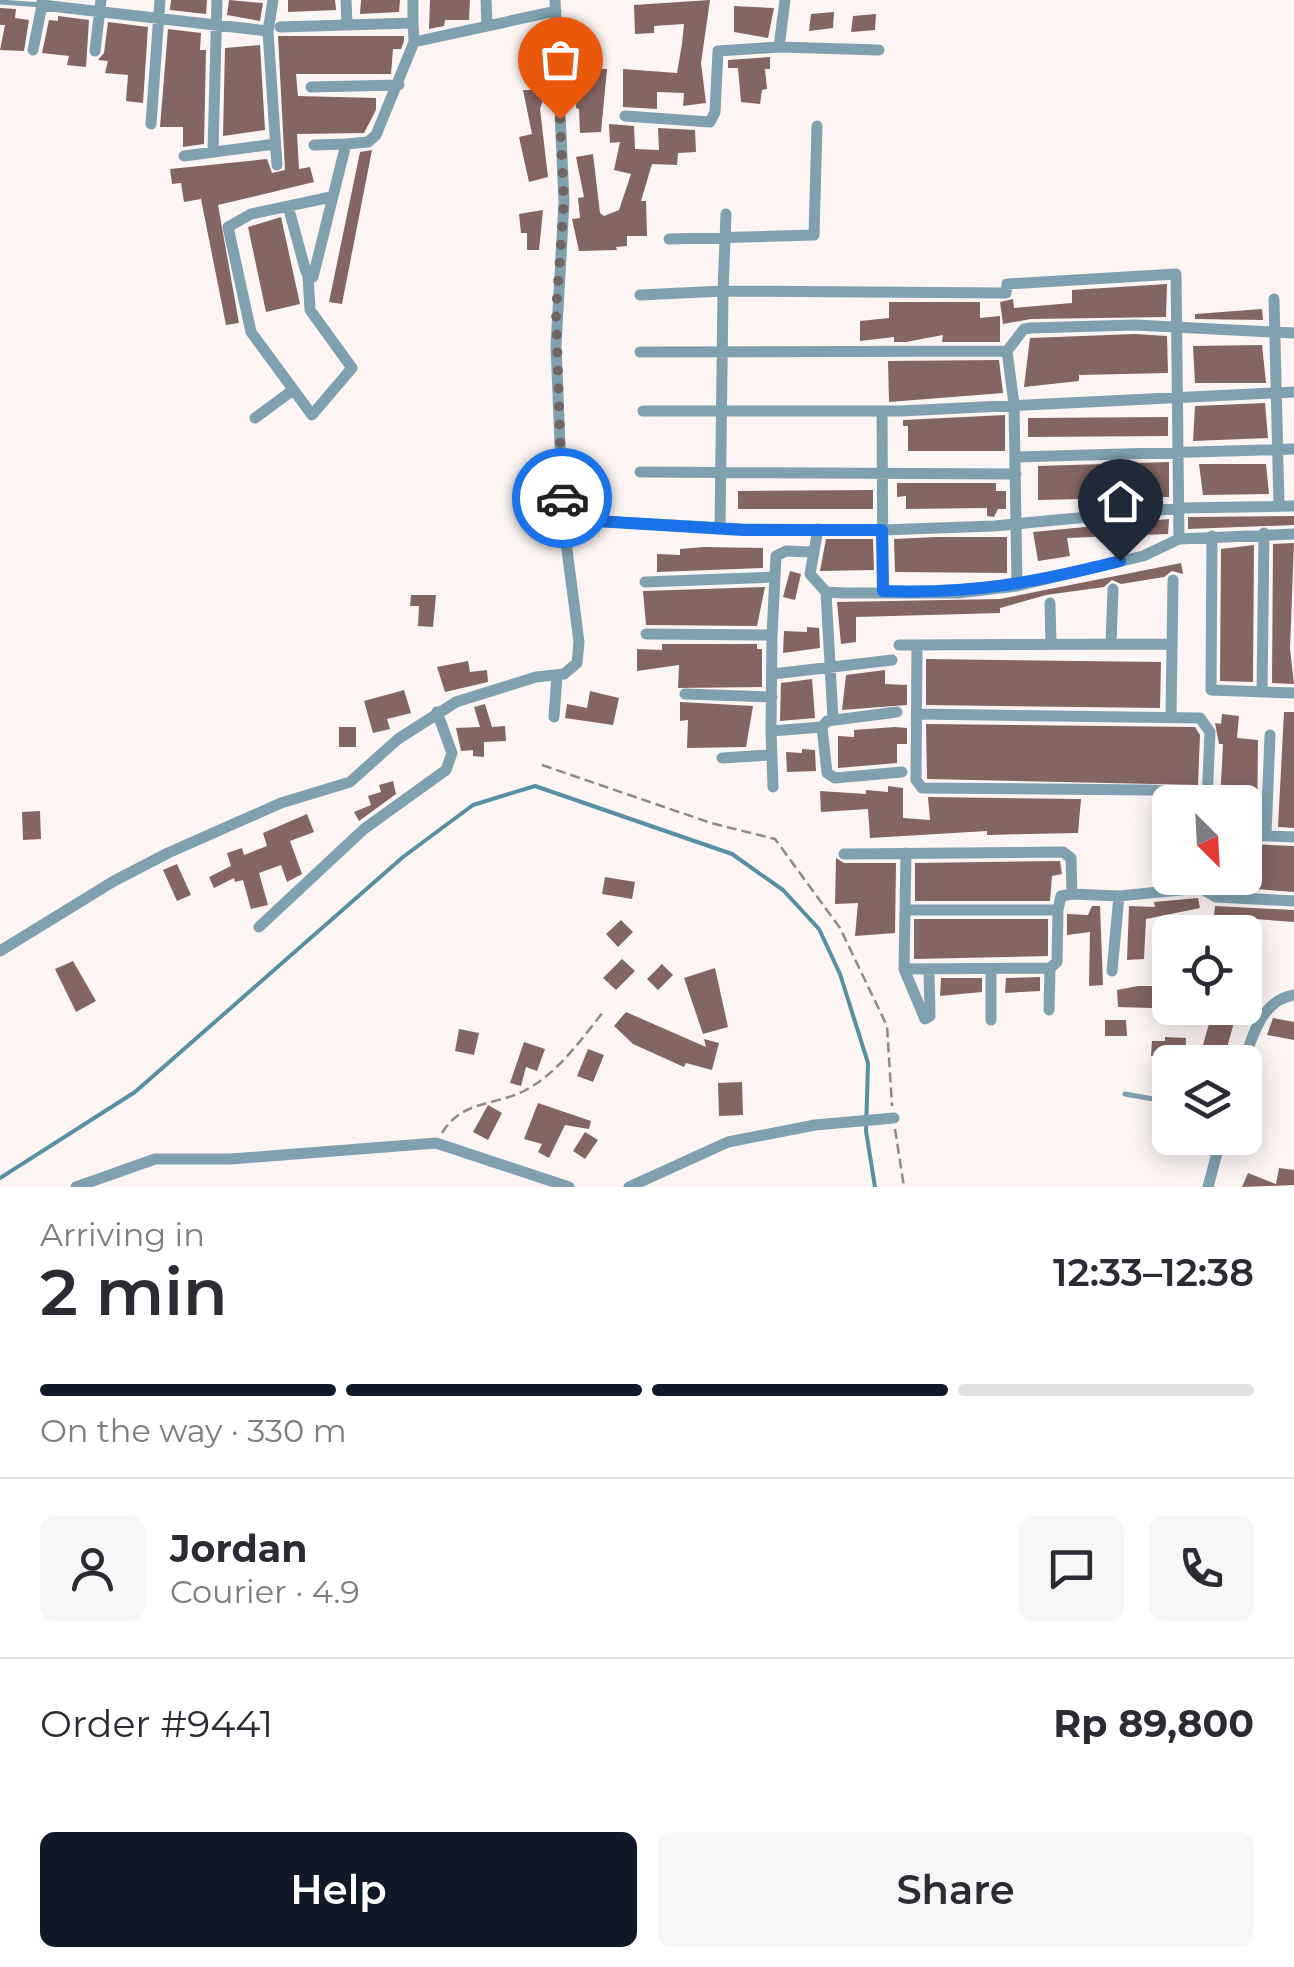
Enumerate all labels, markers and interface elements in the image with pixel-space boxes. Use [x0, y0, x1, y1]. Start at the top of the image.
pin [518, 17, 603, 120]
icon: bag [533, 32, 588, 87]
courier [512, 448, 612, 548]
pin [1078, 459, 1163, 562]
icon: car [535, 471, 590, 526]
icon: home [1093, 474, 1148, 529]
north arrow [1152, 785, 1262, 895]
map controls [1152, 785, 1262, 1155]
button: locate [1152, 915, 1262, 1025]
button: layers [1152, 1045, 1262, 1155]
text: Arriving in [40, 1215, 205, 1254]
text: 12:33–12:38 [1053, 1249, 1254, 1296]
text: 2 min [40, 1252, 228, 1331]
text: On the way · 330 m [40, 1411, 347, 1450]
button: person [40, 1516, 145, 1621]
button: chat [1019, 1516, 1124, 1621]
button: phone [1149, 1516, 1254, 1621]
text: Jordan [170, 1525, 308, 1572]
text: Courier · 4.9 [170, 1572, 360, 1611]
text: Order #9441 [40, 1700, 273, 1747]
text: Rp 89,800 [1053, 1700, 1254, 1747]
button: Help [40, 1832, 637, 1947]
button: Share [657, 1832, 1254, 1947]

